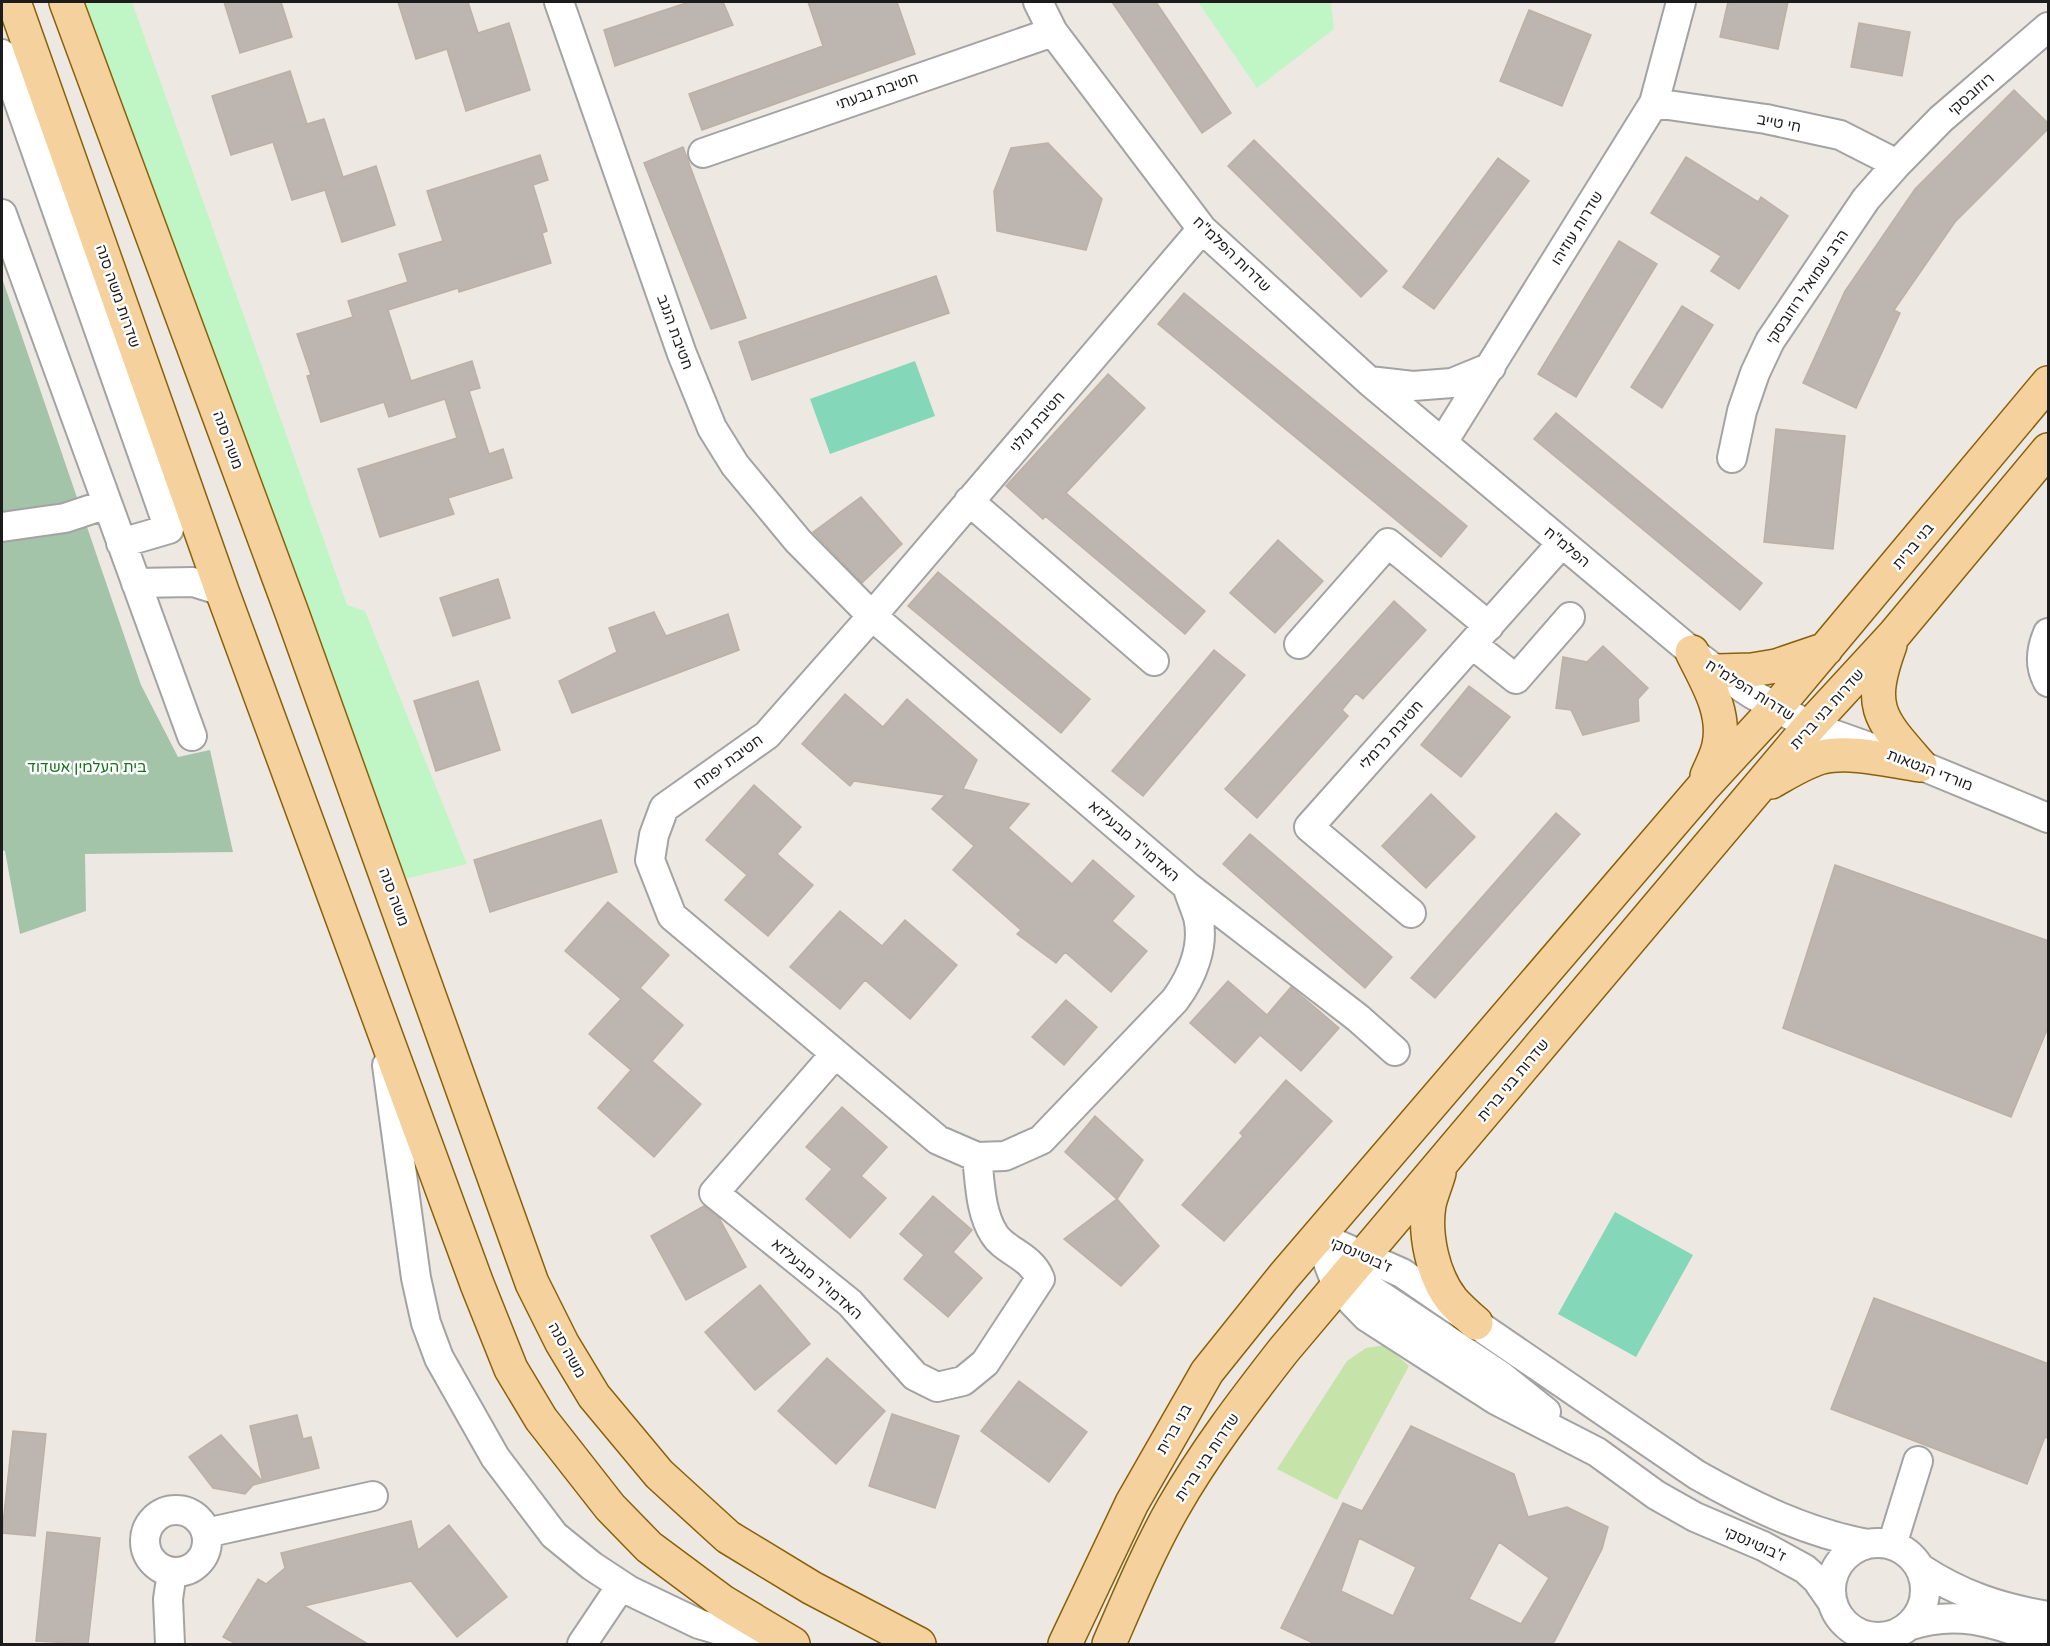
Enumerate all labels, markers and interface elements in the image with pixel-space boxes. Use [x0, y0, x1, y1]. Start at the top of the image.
street label: חטיבת גבעתי [833, 68, 921, 114]
street label: רוזובסקי [1944, 69, 1998, 119]
street label: חי טייב [1755, 110, 1803, 136]
street label: שדרות עוזיהו [1547, 188, 1607, 268]
street label: שדרות הפלמ"ח [1189, 212, 1275, 296]
street label: הרב שמואל רוזובסקי [1762, 226, 1852, 348]
street label: שדרות משה סנה [92, 242, 144, 350]
street label: חטיבת הנגב [653, 292, 697, 372]
street label: חטיבת גולני [1006, 388, 1068, 456]
street label: משה סנה [209, 408, 247, 472]
street label: בני ברית [1888, 519, 1938, 573]
street label: הפלמ"ח [1540, 523, 1594, 571]
street label: שדרות הפלמ"ח [1702, 655, 1798, 725]
street label: שדרות בני ברית [1786, 665, 1868, 753]
street label: חטיבת כרמלי [1355, 697, 1427, 773]
street label: חטיבת יפתח [690, 731, 766, 793]
street label: מורדי הגטאות [1885, 745, 1975, 795]
park label: בית העלמין אשדוד [27, 758, 147, 776]
street label: האדמו"ר מבעלזא [1085, 797, 1183, 885]
street label: משה סנה [375, 865, 413, 929]
street label: שדרות בני ברית [1473, 1035, 1553, 1125]
street label: ז'בוטינסקי [1327, 1233, 1395, 1277]
street label: האדמו"ר מבעלזא [768, 1235, 866, 1323]
street label: משה סנה [544, 1319, 590, 1381]
street label: בני ברית [1152, 1400, 1196, 1457]
street label: שדרות בני ברית [1171, 1410, 1243, 1504]
street label: ז'בוטינסקי [1721, 1522, 1789, 1566]

